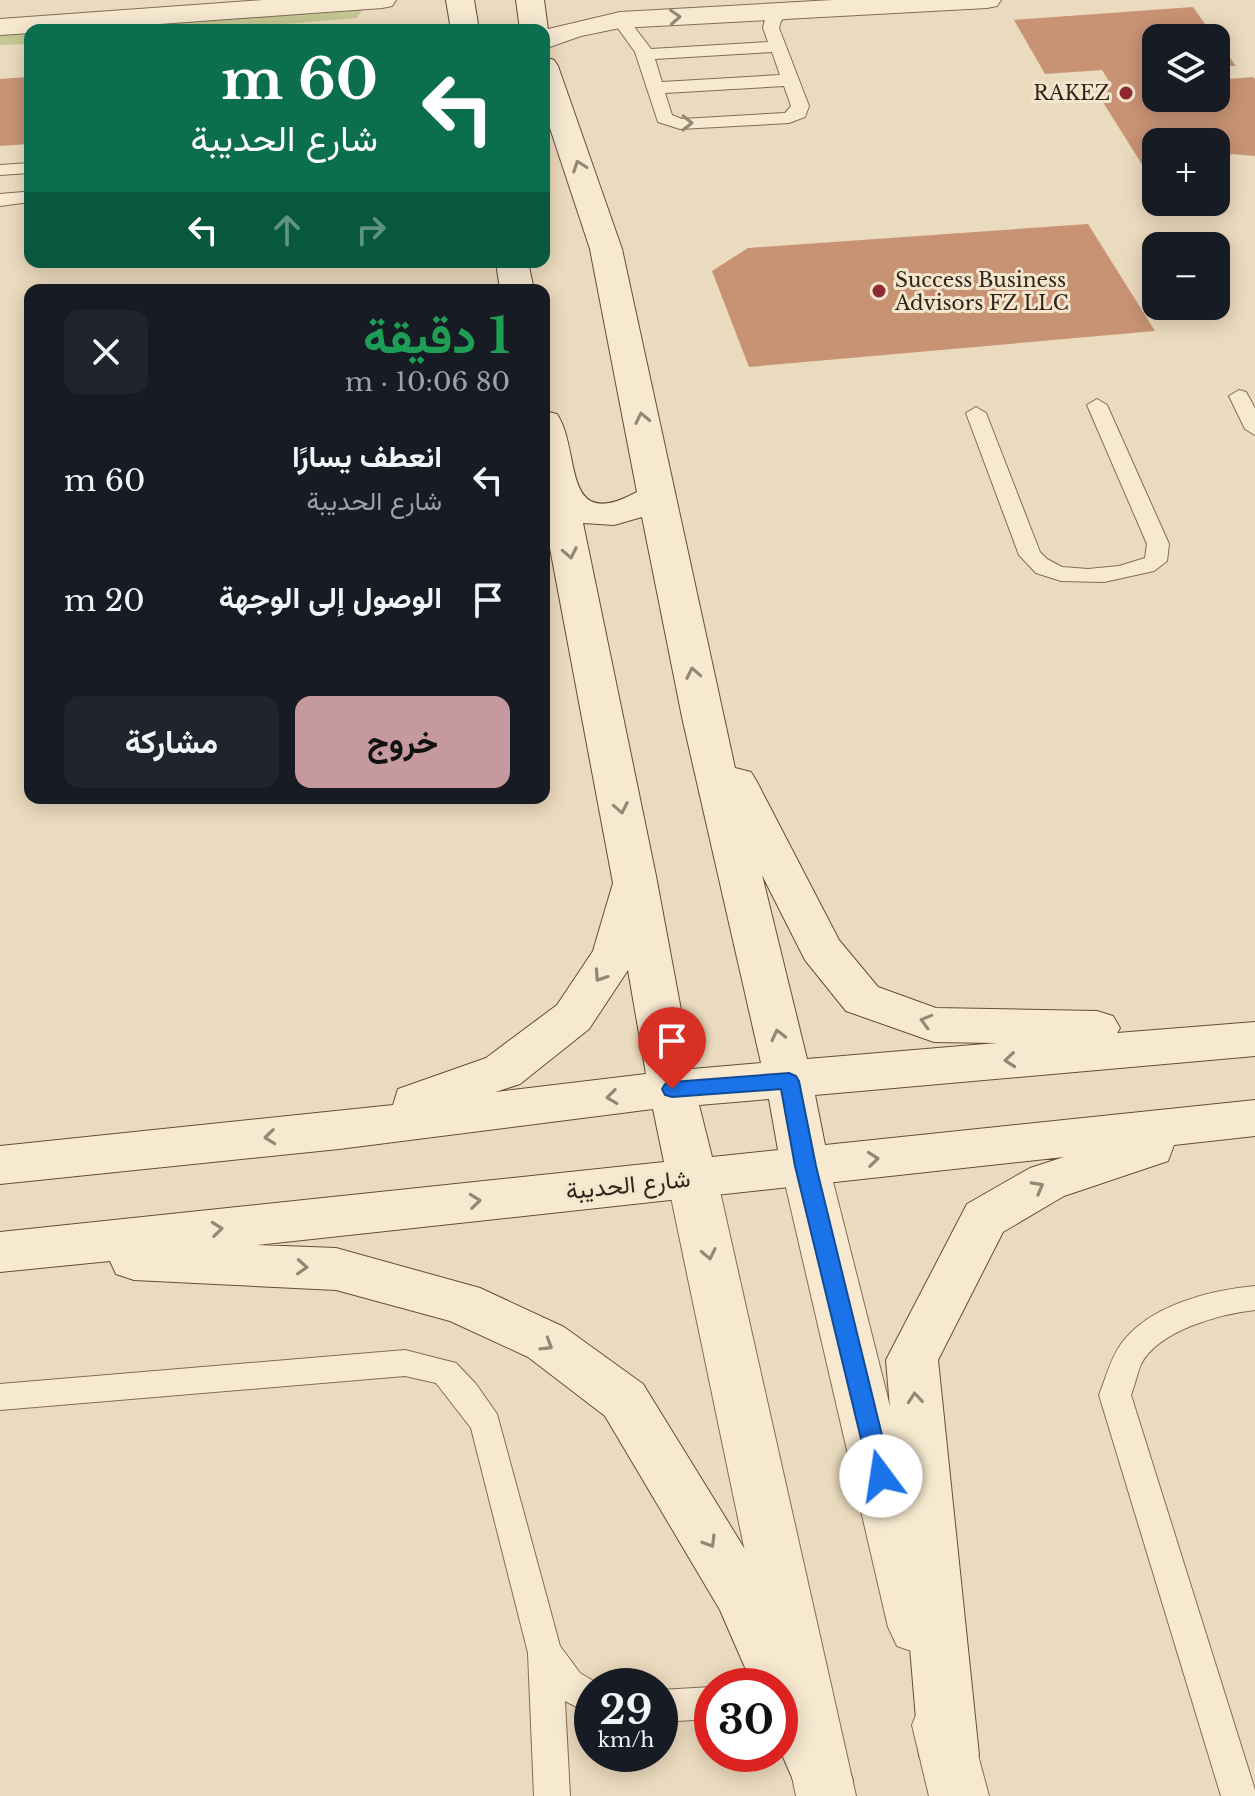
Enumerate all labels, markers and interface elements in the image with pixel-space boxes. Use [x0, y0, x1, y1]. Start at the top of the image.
one-way arrow [669, 9, 682, 26]
map controls [1142, 24, 1230, 320]
button: layers [1142, 24, 1230, 112]
text: 60 m [221, 45, 378, 114]
icon: left [406, 56, 510, 160]
place label: RAKEZ [1033, 81, 1110, 105]
marker: RAKEZ [1117, 84, 1135, 102]
one-way arrow [681, 114, 694, 132]
text: شارع الحديبة [190, 116, 378, 161]
button: + [1142, 128, 1230, 216]
one-way arrow [572, 160, 588, 173]
icon: left [181, 208, 225, 252]
icon: ahead [265, 208, 309, 252]
icon: right [349, 208, 393, 252]
button: − [1142, 232, 1230, 320]
place label: Success Business Advisors FZ LLC [894, 268, 1069, 315]
marker: Success Business Advisors FZ LLC [870, 282, 888, 300]
text: 1 دقيقة [363, 306, 510, 366]
button: close [64, 310, 148, 394]
text: 80 m · 10:06 [345, 366, 510, 398]
one-way arrow [634, 412, 651, 425]
text: انعطف يسارًا [292, 438, 442, 475]
icon: left [466, 458, 510, 502]
text: 60 m [64, 462, 146, 499]
text: شارع الحديبة [307, 485, 442, 517]
one-way arrow [561, 546, 578, 560]
icon: arrive [466, 578, 510, 622]
text: الوصول إلى الوجهة [219, 579, 442, 616]
text: 20 m [64, 582, 145, 619]
one-way arrow [686, 666, 703, 679]
button: مشاركة [64, 696, 279, 788]
button: خروج [295, 696, 510, 788]
one-way arrow [612, 801, 629, 815]
one-way arrow [595, 967, 610, 981]
pin [638, 1007, 706, 1089]
one-way arrow [919, 1014, 933, 1030]
icon: arrive [650, 1019, 694, 1063]
one-way arrow [771, 1029, 788, 1042]
one-way arrow [1003, 1051, 1016, 1068]
one-way arrow [605, 1088, 618, 1105]
one-way arrow [263, 1128, 276, 1145]
one-way arrow [867, 1150, 880, 1167]
street label: شارع الحديبة [564, 1164, 692, 1207]
one-way arrow [1030, 1181, 1044, 1197]
one-way arrow [469, 1193, 482, 1210]
one-way arrow [211, 1221, 224, 1238]
one-way arrow [700, 1247, 717, 1261]
one-way arrow [296, 1259, 309, 1276]
one-way arrow [539, 1335, 553, 1350]
one-way arrow [907, 1391, 924, 1404]
position arrow [839, 1434, 923, 1518]
one-way arrow [700, 1533, 715, 1548]
speed limit sign: 30 [694, 1668, 798, 1772]
text: 29 [600, 1685, 653, 1735]
text: km/h [598, 1728, 654, 1752]

